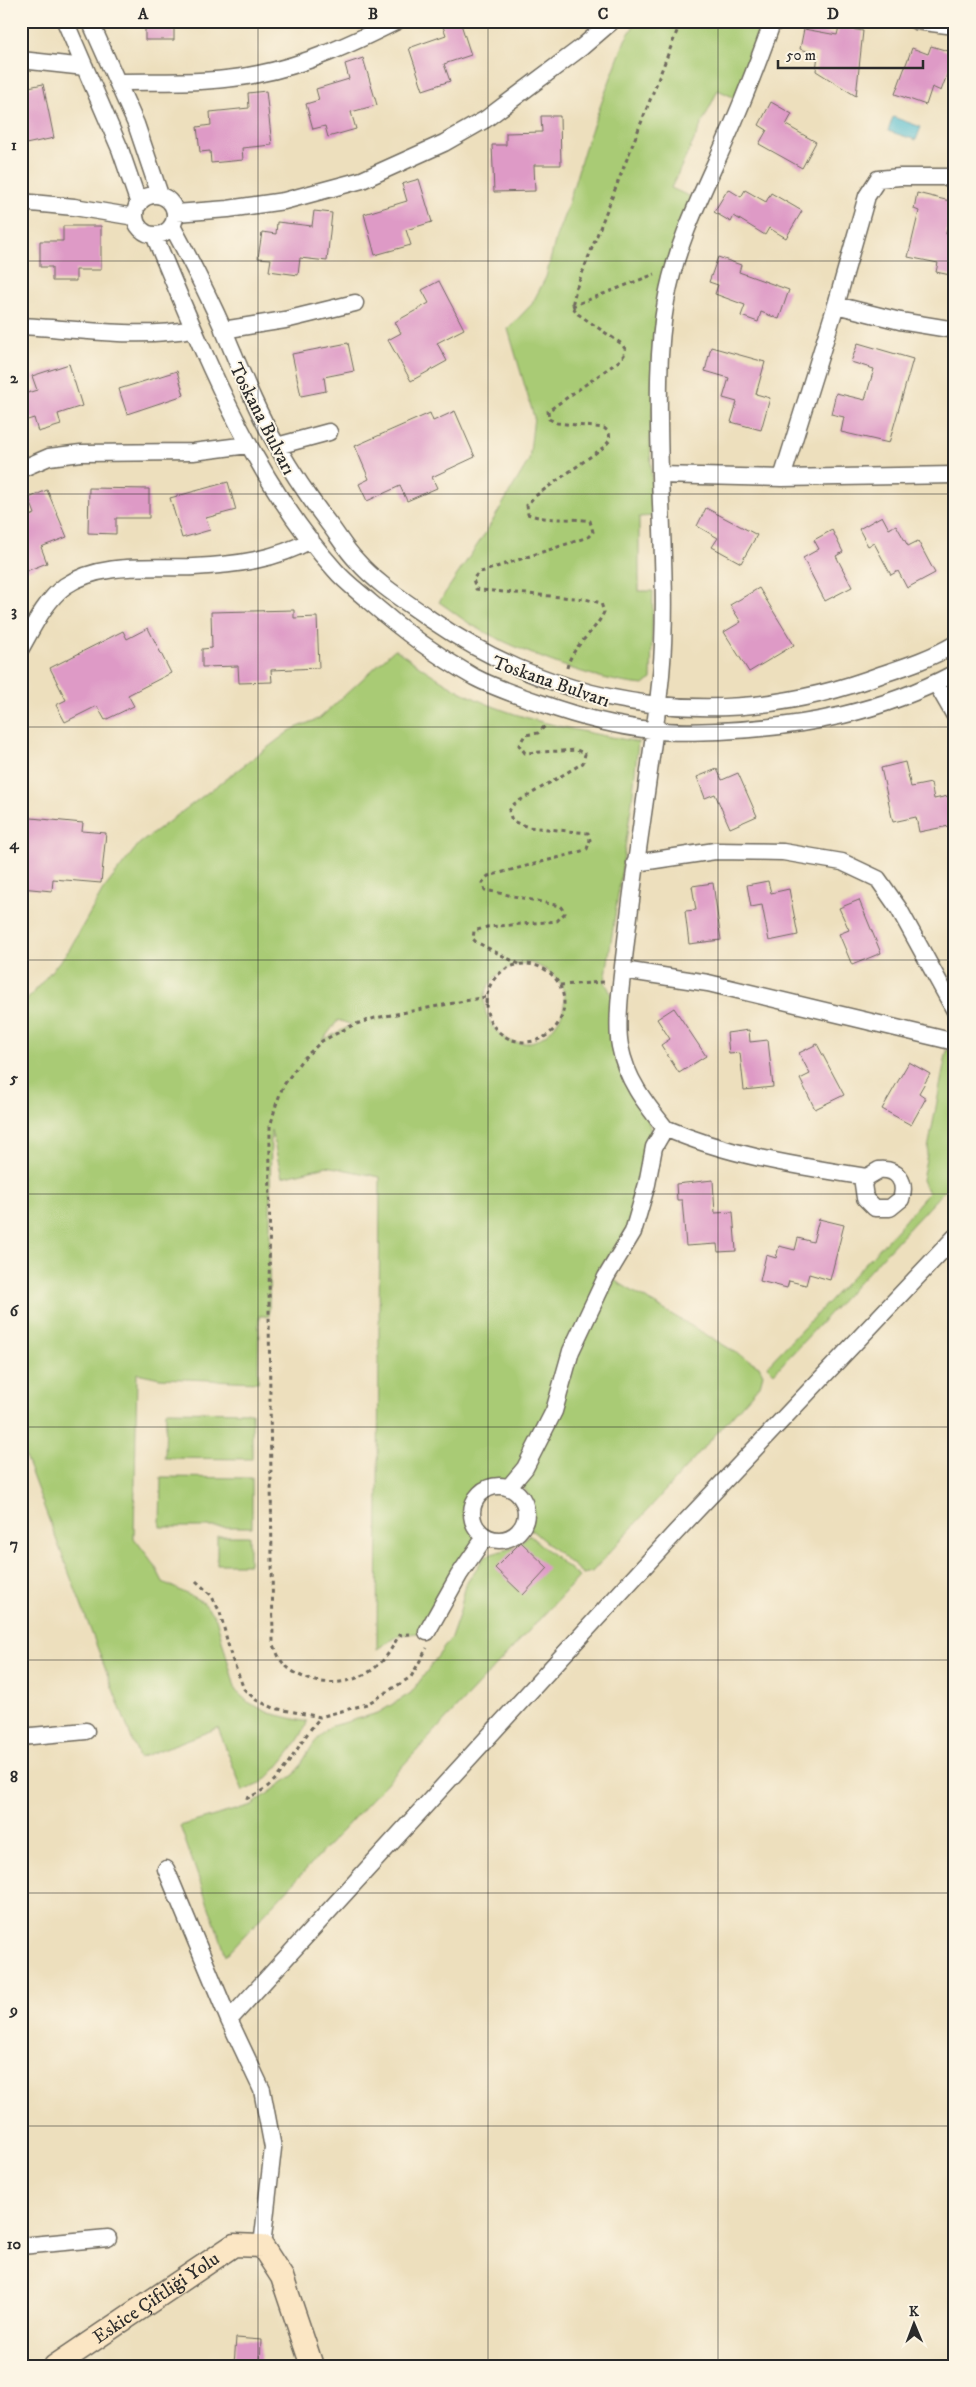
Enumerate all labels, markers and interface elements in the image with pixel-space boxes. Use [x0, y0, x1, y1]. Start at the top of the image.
text: A [137, 4, 149, 24]
text: B [368, 4, 378, 24]
text: C [598, 4, 608, 24]
text: D [827, 4, 839, 24]
scale bar [778, 38, 924, 70]
text: 50 m [786, 46, 816, 65]
text: 1 [11, 135, 17, 155]
street label: Toskana Bulvarı [224, 359, 300, 479]
text: 2 [10, 368, 19, 388]
text: 3 [11, 601, 17, 621]
street label: Toskana Bulvarı [489, 651, 613, 713]
text: 4 [8, 834, 19, 854]
text: 5 [9, 1068, 18, 1088]
text: 6 [10, 1301, 20, 1321]
text: 7 [10, 1534, 18, 1554]
text: 8 [10, 1767, 18, 1787]
text: 9 [9, 2000, 18, 2020]
text: 10 [7, 2234, 22, 2254]
street label: Eskice Çiftliği Yolu [89, 2247, 224, 2349]
north arrow [888, 2300, 938, 2350]
text: K [909, 2303, 920, 2321]

